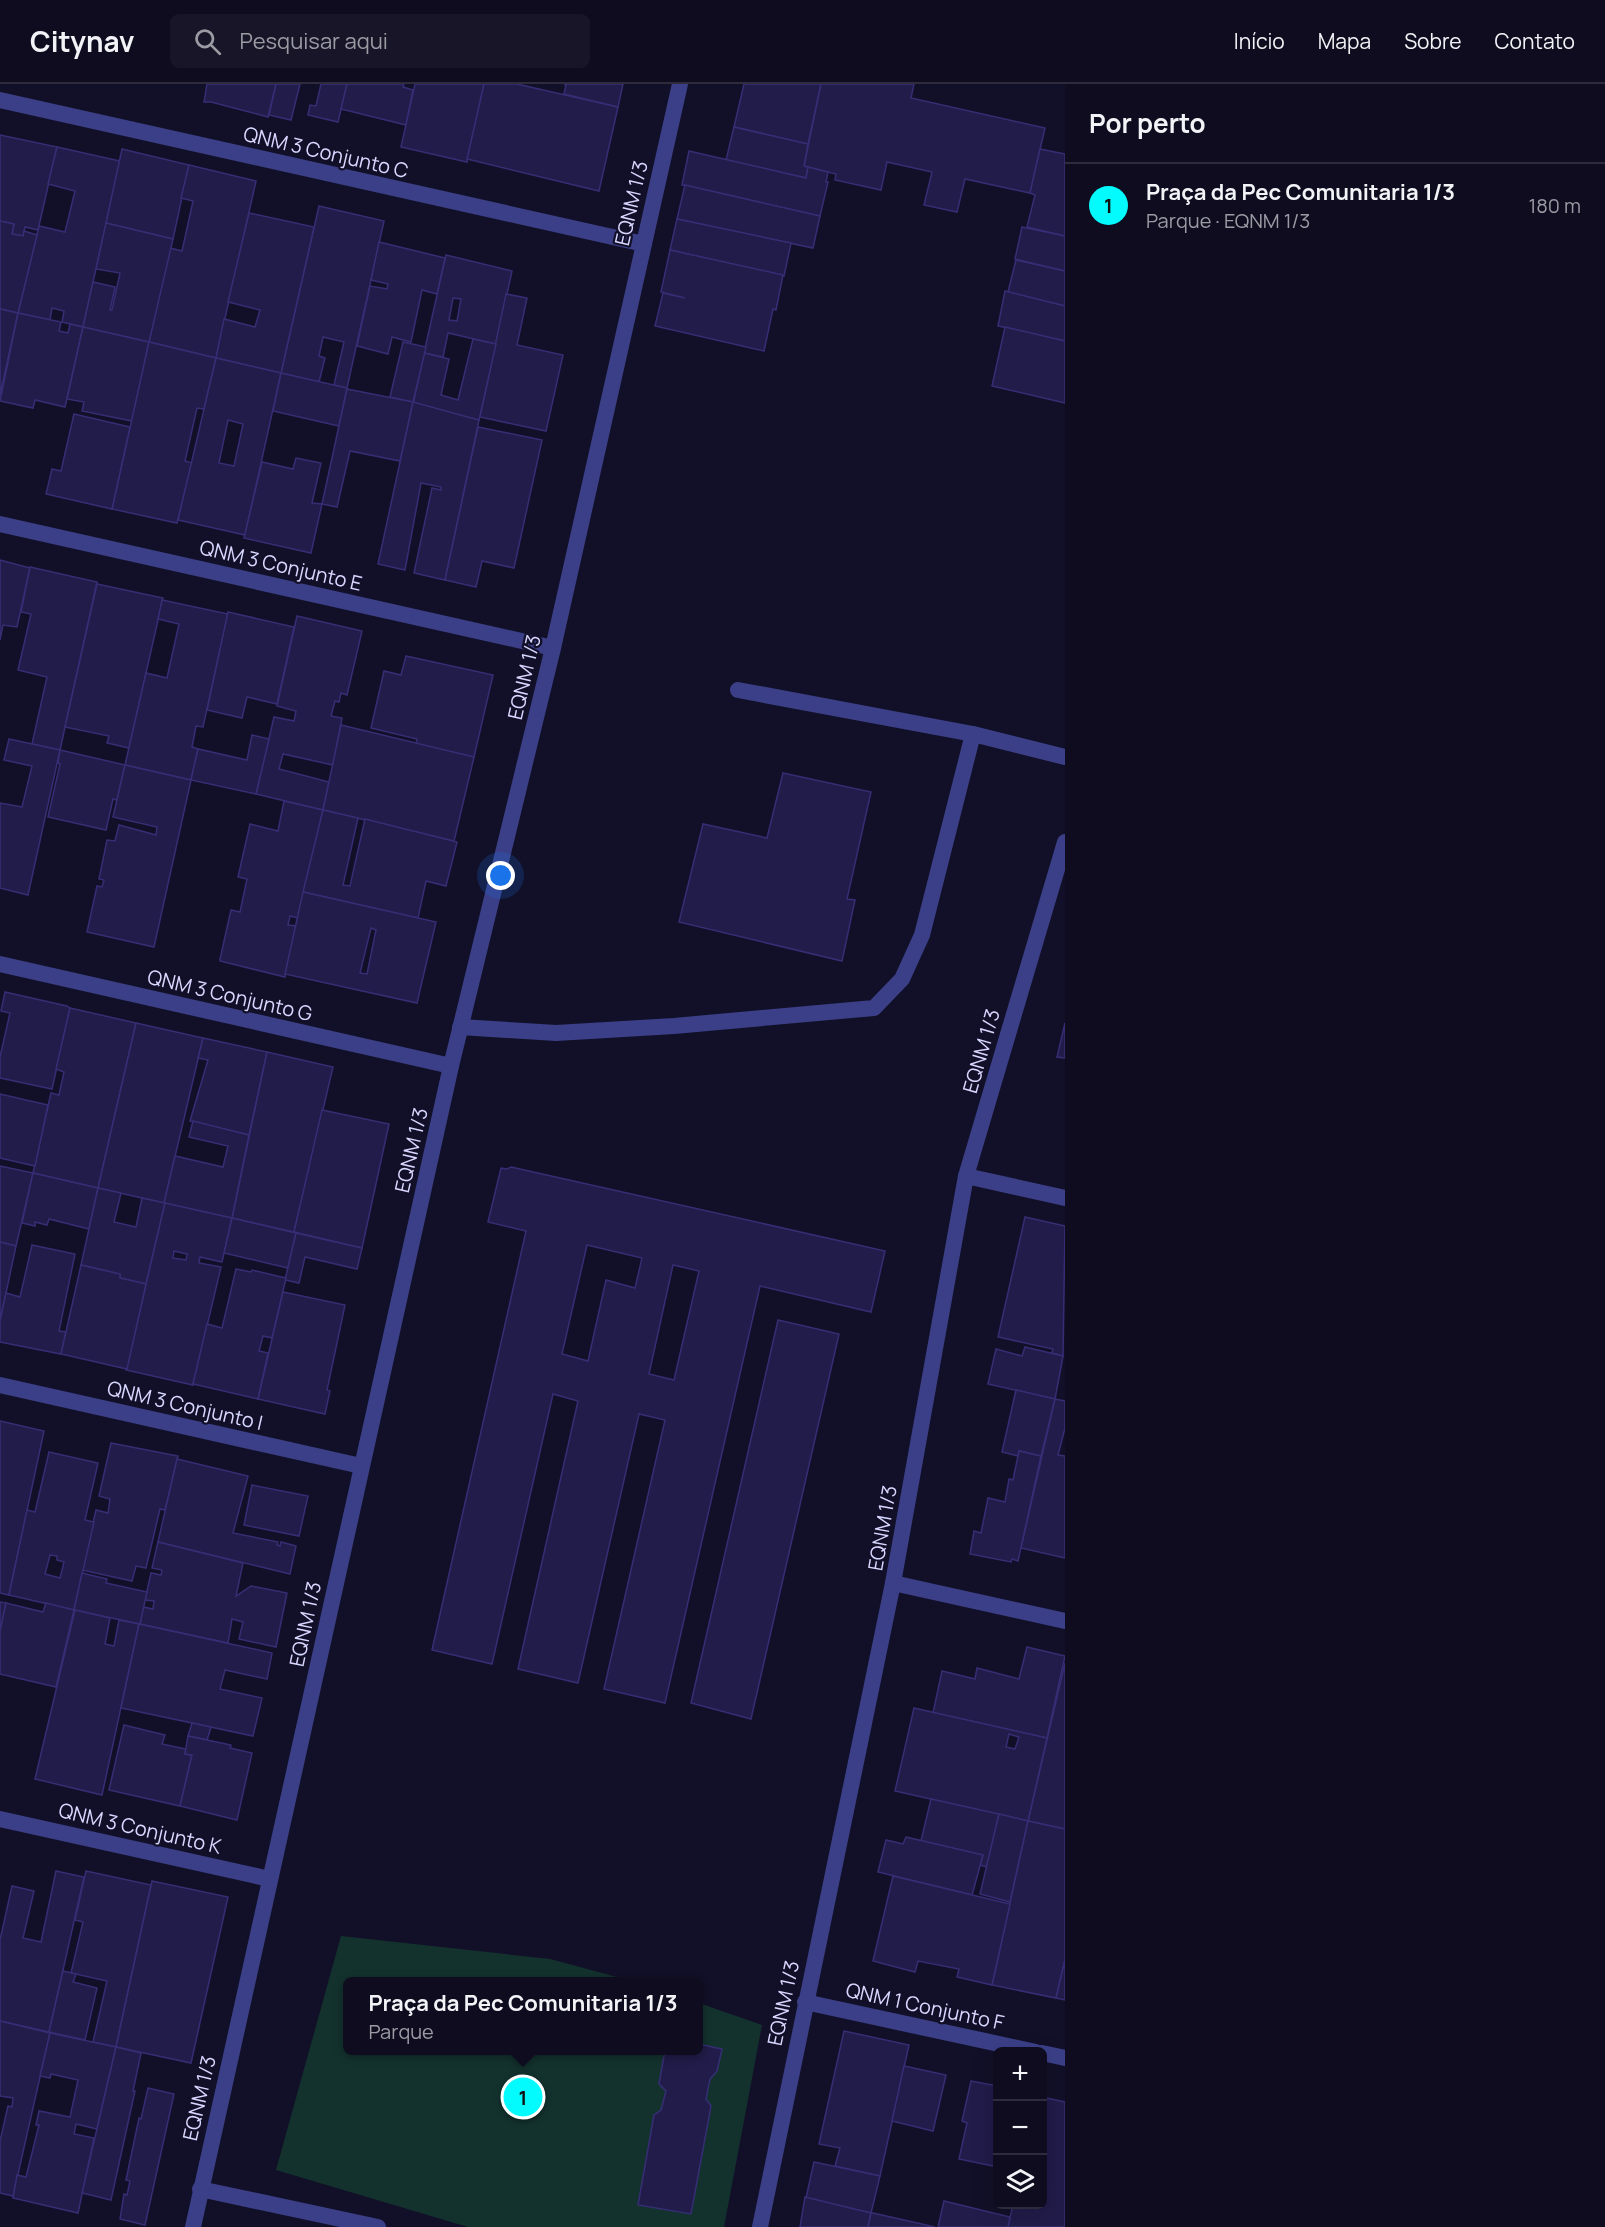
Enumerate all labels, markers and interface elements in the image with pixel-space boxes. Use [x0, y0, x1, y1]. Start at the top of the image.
search box [170, 14, 590, 68]
text: Citynav [30, 22, 134, 60]
icon: search [191, 25, 224, 58]
text: Pesquisar aqui [239, 26, 388, 56]
text: Início [1234, 27, 1285, 55]
text: Mapa [1318, 27, 1371, 55]
text: Sobre [1404, 27, 1462, 55]
text: Contato [1495, 27, 1575, 55]
text: Por perto [1089, 105, 1206, 141]
street label: QNM 3 Conjunto C [241, 120, 411, 184]
street label: EQNM 1/3 [608, 158, 654, 248]
text: Praça da Pec Comunitaria 1/3 [1146, 177, 1455, 207]
text: 1 [1104, 192, 1113, 219]
text: 180 m [1528, 192, 1581, 219]
text: Parque · EQNM 1/3 [1146, 207, 1310, 234]
street label: QNM 3 Conjunto E [197, 533, 365, 597]
street label: EQNM 1/3 [501, 632, 547, 722]
your location [486, 861, 515, 890]
street label: QNM 3 Conjunto G [145, 963, 315, 1027]
street label: EQNM 1/3 [956, 1006, 1006, 1096]
street label: EQNM 1/3 [388, 1105, 434, 1195]
street label: QNM 3 Conjunto I [105, 1374, 265, 1436]
street label: EQNM 1/3 [861, 1483, 903, 1573]
street label: EQNM 1/3 [283, 1579, 327, 1669]
street label: QNM 3 Conjunto K [56, 1796, 224, 1860]
street label: EQNM 1/3 [761, 1958, 805, 2048]
street label: QNM 1 Conjunto F [843, 1976, 1007, 2036]
popup [343, 1977, 703, 2055]
text: Praça da Pec Comunitaria 1/3 [368, 1988, 678, 2018]
text: Parque [368, 2018, 434, 2045]
map controls [993, 2047, 1047, 2209]
button: + [993, 2047, 1047, 2101]
street label: EQNM 1/3 [176, 2053, 222, 2143]
pin: 1 [504, 2074, 542, 2120]
button: − [993, 2101, 1047, 2155]
button: layers [993, 2155, 1047, 2209]

